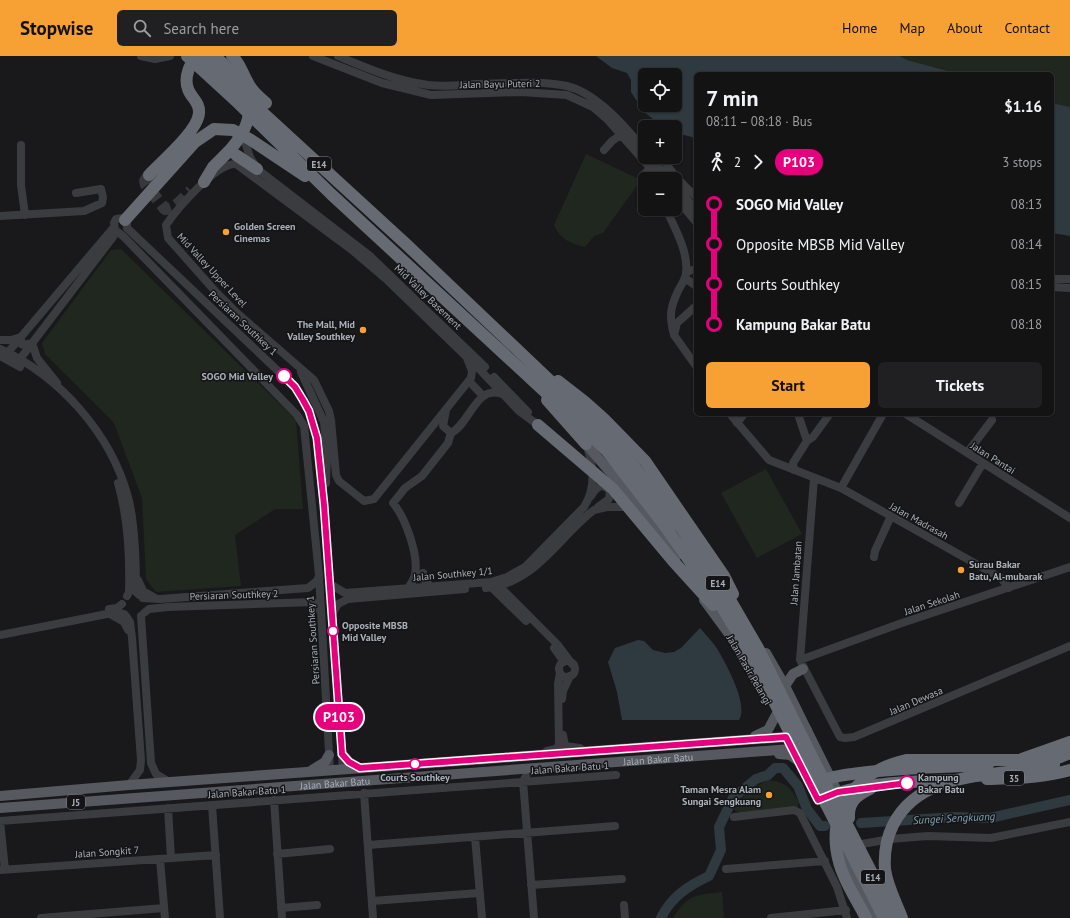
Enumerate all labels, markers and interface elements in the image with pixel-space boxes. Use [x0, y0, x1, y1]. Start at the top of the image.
search box [117, 10, 397, 46]
text: Stopwise [20, 16, 93, 40]
icon: search [131, 17, 153, 39]
text: Search here [163, 19, 239, 38]
text: Home [842, 19, 877, 37]
text: Map [899, 19, 925, 37]
text: About [947, 19, 983, 37]
text: Contact [1005, 19, 1050, 37]
map controls [638, 68, 682, 216]
button: locate [638, 68, 682, 112]
street label: Jalan Bayu Puteri 2 [459, 77, 540, 91]
text: 7 min [706, 84, 758, 112]
text: $1.16 [1004, 97, 1042, 116]
text: 08:11 – 08:18 · Bus [706, 113, 812, 130]
button: + [638, 120, 682, 164]
icon: walk [706, 151, 728, 173]
icon: forward [747, 151, 769, 173]
text: P103 [783, 153, 815, 171]
text: 2 [734, 154, 741, 171]
text: 3 stops [1002, 154, 1042, 171]
road number: E14 [307, 157, 331, 171]
button: − [638, 172, 682, 216]
text: SOGO Mid Valley [736, 195, 843, 214]
text: 08:13 [1011, 196, 1042, 213]
place label: Golden Screen Cinemas [234, 220, 296, 245]
marker: Golden Screen Cinemas [221, 227, 231, 237]
street label: Mid Valley Upper Level [174, 230, 250, 310]
text: Opposite MBSB Mid Valley [736, 235, 905, 254]
text: 08:14 [1011, 236, 1042, 253]
street label: Mid Valley Basement [392, 262, 465, 333]
text: Courts Southkey [736, 275, 840, 294]
text: 08:15 [1011, 276, 1042, 293]
street label: Persiaran Southkey 1 [206, 288, 280, 358]
text: Kampung Bakar Batu [736, 315, 870, 334]
text: 08:18 [1011, 316, 1042, 333]
place label: The Mall, Mid Valley Southkey [286, 318, 355, 343]
marker: The Mall, Mid Valley Southkey [358, 325, 368, 335]
button: Start [706, 362, 870, 408]
button: Tickets [878, 362, 1042, 408]
marker: SOGO Mid Valley [276, 368, 292, 384]
place label: SOGO Mid Valley [201, 370, 273, 383]
street label: Jalan Pantai [967, 439, 1018, 477]
street label: Jalan Madrasah [886, 499, 951, 542]
street label: Jalan Jambatan [787, 541, 805, 606]
place label: Surau Bakar Batu, Al-mubarak [969, 558, 1043, 583]
street label: Jalan Southkey 1/1 [412, 564, 493, 584]
marker: Surau Bakar Batu, Al-mubarak [956, 565, 966, 575]
road number: E14 [706, 576, 730, 590]
street label: Persiaran Southkey 2 [189, 587, 279, 603]
street label: Jalan Sekolah [902, 588, 961, 618]
street label: Persiaran Southkey 1 [303, 595, 323, 685]
place label: Opposite MBSB Mid Valley [342, 619, 408, 644]
marker: Opposite MBSB Mid Valley [327, 625, 339, 637]
street label: Jalan Pasir Pelangi [723, 632, 774, 707]
street label: Jalan Dewasa [886, 684, 945, 718]
line badge: P103 [311, 704, 367, 730]
text: P103 [323, 708, 355, 726]
street label: Jalan Bakar Batu [622, 750, 694, 768]
marker: Courts Southkey [409, 758, 421, 770]
street label: Jalan Bakar Batu 1 [530, 759, 609, 777]
place label: Courts Southkey [380, 771, 450, 784]
place label: Kampung Bakar Batu [918, 771, 965, 796]
road number: 35 [1004, 771, 1024, 785]
street label: Jalan Bakar Batu [299, 774, 371, 792]
marker: Kampung Bakar Batu [899, 775, 915, 791]
street label: Jalan Bakar Batu 1 [207, 783, 286, 801]
place label: Taman Mesra Alam Sungai Sengkuang [681, 783, 761, 808]
marker: Taman Mesra Alam Sungai Sengkuang [764, 790, 774, 800]
road number: J5 [67, 795, 85, 809]
water label: Sungei Sengkuang [912, 809, 996, 827]
street label: Jalan Songkit 7 [73, 843, 140, 861]
road number: E14 [861, 870, 885, 884]

